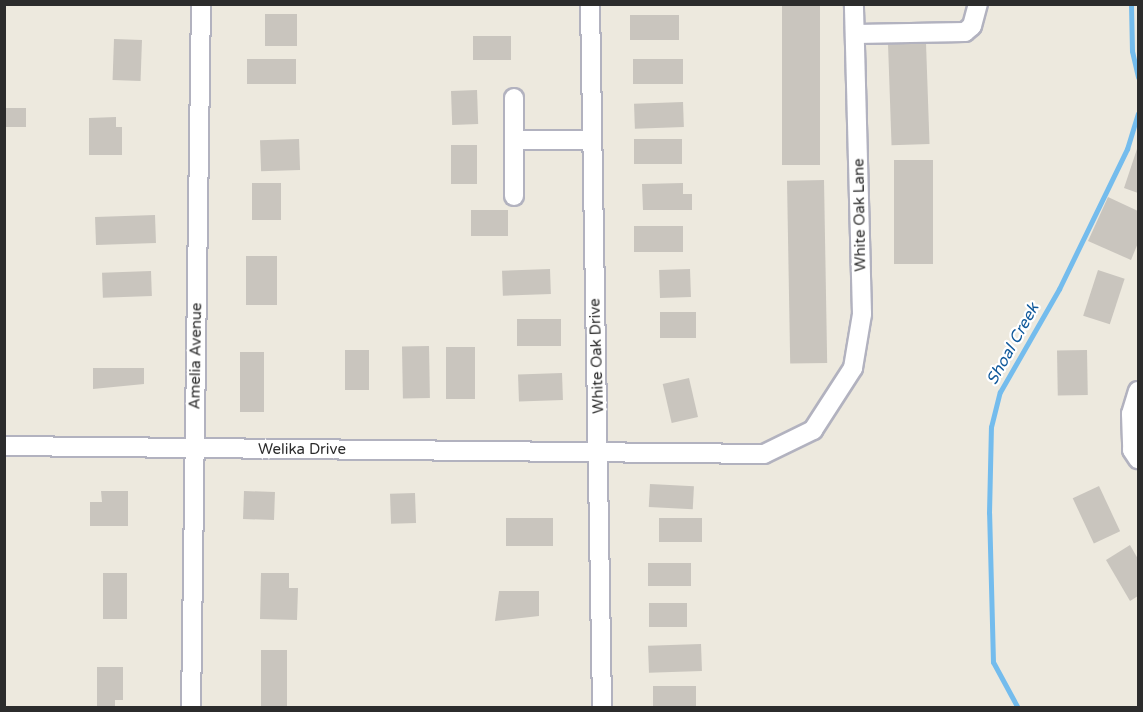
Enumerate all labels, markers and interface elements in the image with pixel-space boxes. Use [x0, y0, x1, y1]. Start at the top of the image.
street label: White Oak Lane [850, 158, 870, 272]
street label: White Oak Drive [586, 298, 608, 414]
water label: Shoal Creek [983, 300, 1043, 388]
street label: Amelia Avenue [186, 302, 206, 410]
street label: Welika Drive [258, 441, 346, 459]

